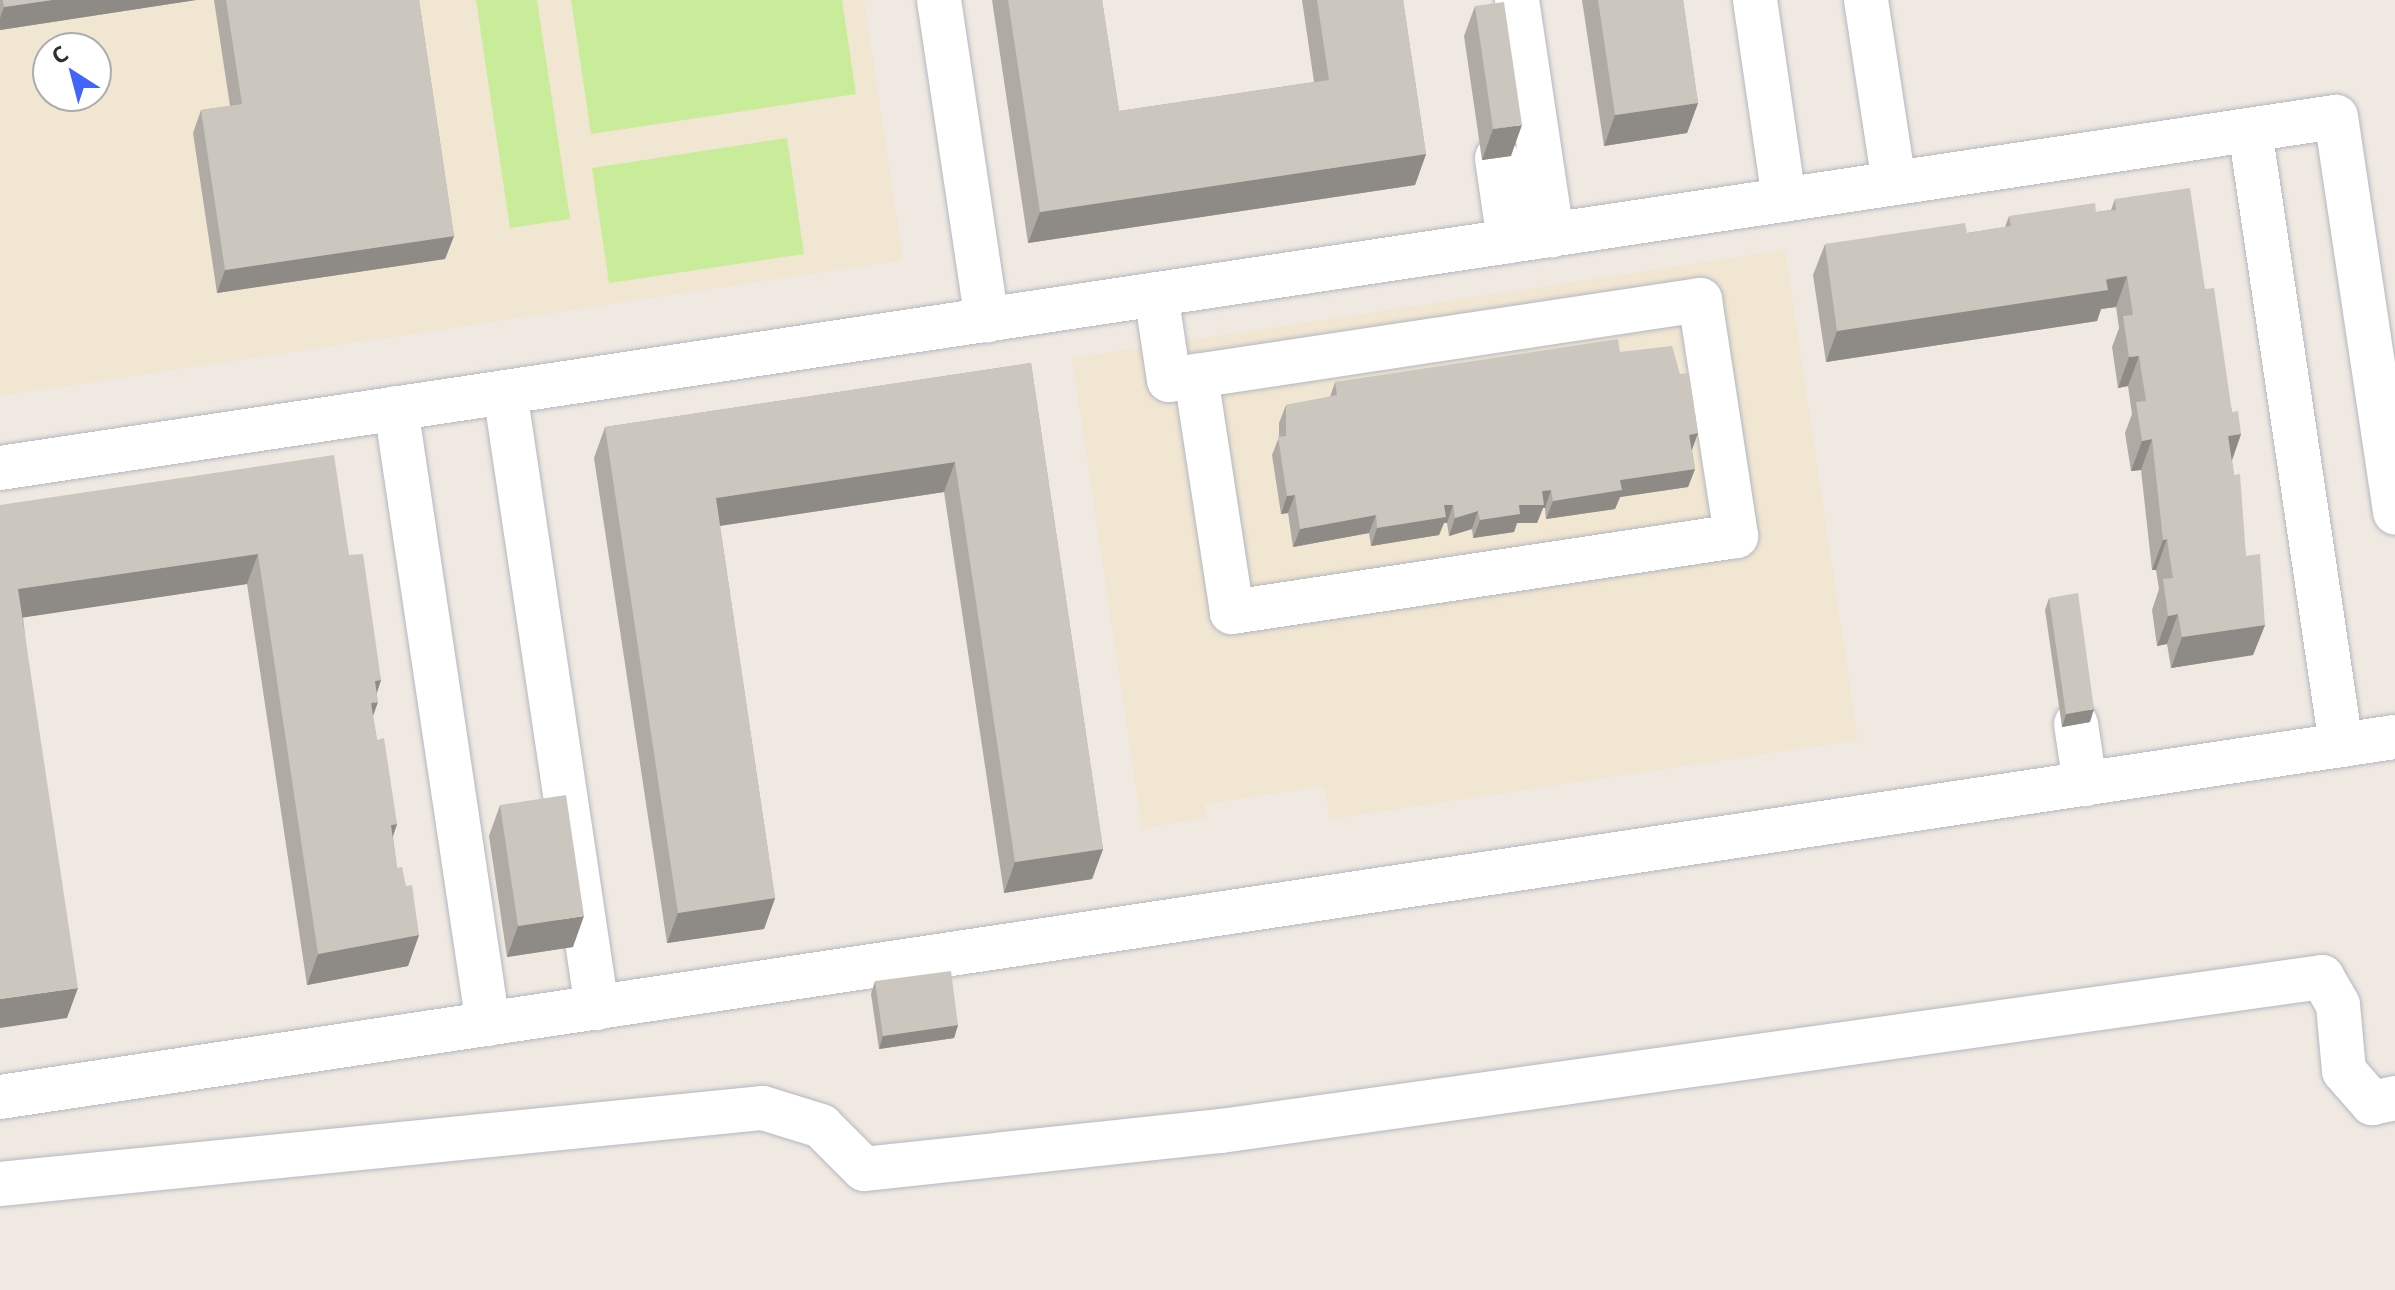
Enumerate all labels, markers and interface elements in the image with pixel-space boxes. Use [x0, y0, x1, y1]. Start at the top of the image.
north arrow [32, 32, 112, 112]
text: С [45, 38, 74, 70]

